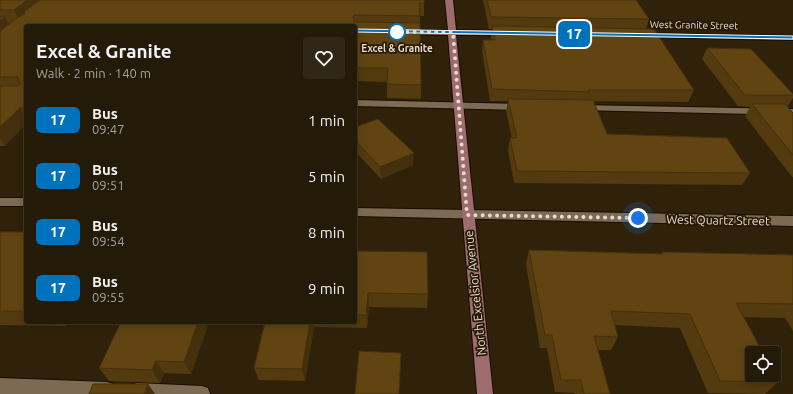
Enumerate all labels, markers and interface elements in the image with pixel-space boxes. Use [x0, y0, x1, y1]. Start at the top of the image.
street label: West Granite Street [650, 19, 738, 31]
line badge: 17 [556, 21, 592, 47]
marker: Excel & Granite [388, 23, 406, 41]
text: 17 [566, 26, 582, 42]
button: heart [303, 37, 345, 79]
text: Excel & Granite [36, 40, 172, 62]
place label: Excel & Granite [361, 43, 433, 54]
text: Walk · 2 min · 140 m [36, 66, 151, 80]
text: Bus [92, 105, 118, 122]
text: 17 [50, 112, 66, 128]
text: 1 min [308, 112, 345, 129]
text: 09:47 [92, 122, 125, 136]
text: Bus [92, 161, 118, 178]
text: 17 [50, 168, 66, 184]
text: 5 min [308, 168, 345, 185]
text: 09:51 [92, 178, 125, 192]
your location [628, 208, 648, 228]
street label: West Quartz Street [666, 213, 770, 227]
text: Bus [92, 217, 118, 234]
text: 17 [50, 224, 66, 240]
text: 8 min [308, 224, 345, 241]
street label: North Excelsior Avenue [462, 230, 488, 356]
text: 09:54 [92, 234, 125, 248]
text: Bus [92, 273, 118, 290]
text: 17 [50, 280, 66, 296]
text: 9 min [308, 280, 345, 297]
text: 09:55 [92, 290, 125, 304]
map controls [745, 346, 781, 382]
button: locate [745, 346, 781, 382]

